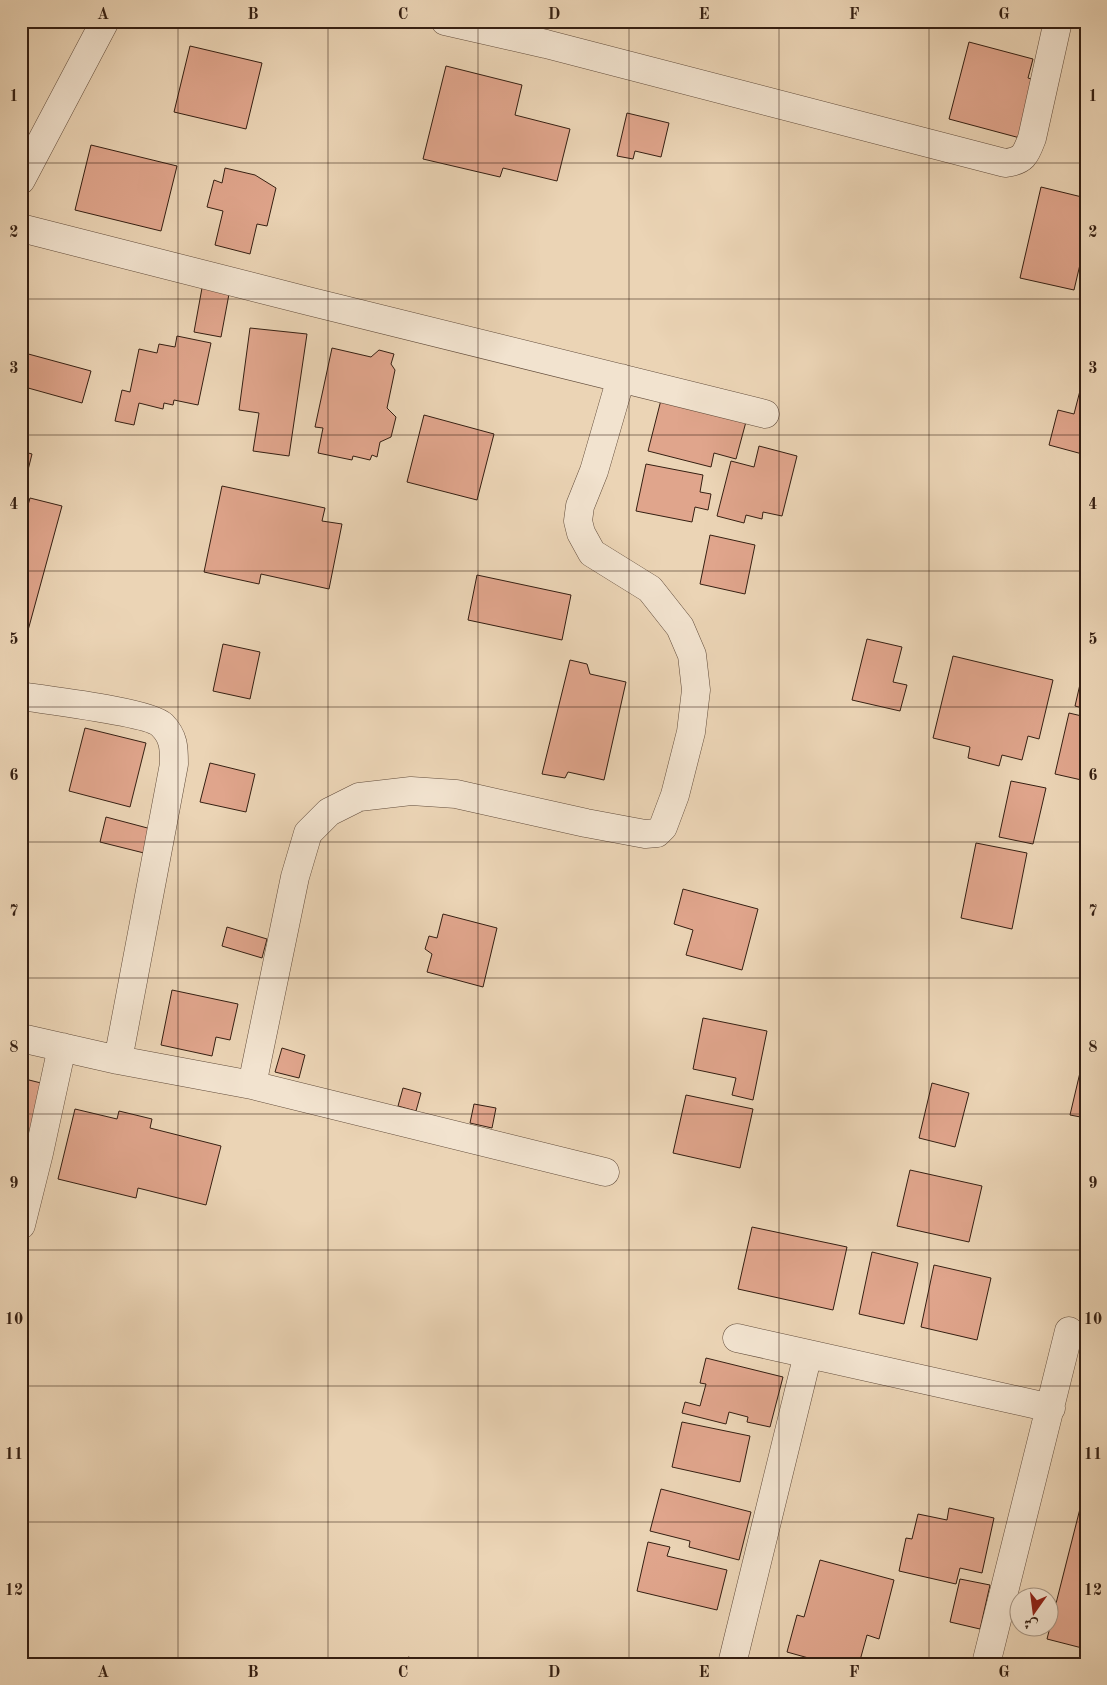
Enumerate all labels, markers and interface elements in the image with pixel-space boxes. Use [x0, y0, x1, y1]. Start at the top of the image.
text: A [97, 7, 109, 23]
text: B [247, 7, 259, 23]
text: C [398, 7, 408, 23]
text: D [548, 7, 560, 23]
text: E [698, 7, 710, 23]
text: F [849, 7, 860, 23]
text: G [998, 7, 1010, 23]
text: 1 [9, 89, 19, 105]
text: 1 [1088, 89, 1098, 105]
text: 2 [9, 225, 19, 241]
text: 2 [1088, 225, 1098, 241]
text: 3 [9, 361, 19, 377]
text: 3 [1088, 361, 1098, 377]
text: 4 [9, 497, 19, 513]
text: 4 [1088, 497, 1098, 513]
text: 5 [9, 632, 19, 648]
text: 5 [1088, 632, 1098, 648]
text: 6 [9, 768, 19, 784]
text: 6 [1088, 768, 1098, 784]
text: 7 [9, 904, 19, 920]
text: 7 [1088, 904, 1098, 920]
text: 8 [9, 1040, 19, 1056]
text: 8 [1088, 1040, 1098, 1056]
text: 9 [9, 1176, 19, 1192]
text: 9 [1088, 1176, 1098, 1192]
text: 10 [5, 1312, 23, 1328]
text: 10 [1084, 1312, 1102, 1328]
text: 11 [5, 1447, 23, 1463]
text: 11 [1084, 1447, 1102, 1463]
text: 12 [5, 1583, 23, 1599]
text: 12 [1084, 1583, 1102, 1599]
north arrow [1010, 1588, 1060, 1638]
text: ش [1023, 1615, 1040, 1632]
text: A [97, 1665, 109, 1681]
text: B [247, 1665, 259, 1681]
text: C [398, 1665, 408, 1681]
text: D [548, 1665, 560, 1681]
text: E [698, 1665, 710, 1681]
text: F [849, 1665, 860, 1681]
text: G [998, 1665, 1010, 1681]

